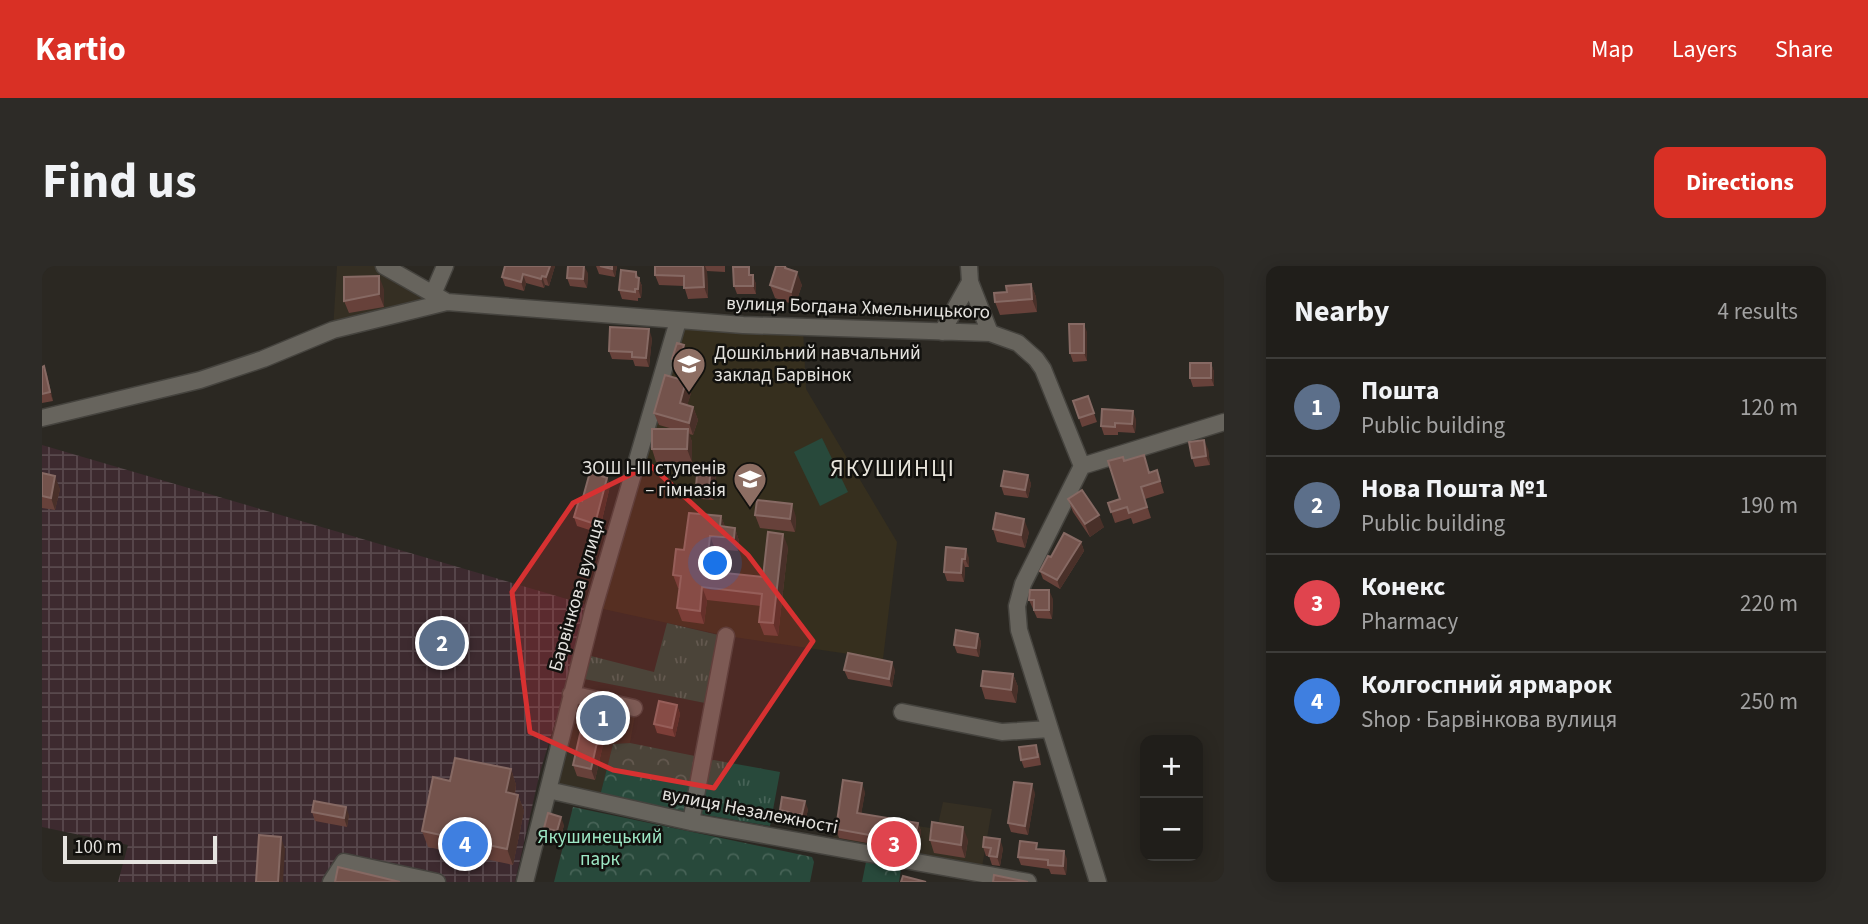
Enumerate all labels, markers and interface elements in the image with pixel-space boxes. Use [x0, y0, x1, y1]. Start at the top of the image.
text: Kartio [35, 26, 126, 73]
text: Map [1591, 32, 1634, 67]
text: Layers [1672, 32, 1737, 67]
text: Share [1775, 32, 1833, 67]
text: Find us [42, 147, 197, 217]
button: Directions [1654, 147, 1826, 218]
street label: вулиця Богдана Хмельницького [726, 290, 990, 326]
text: Nearby [1294, 290, 1389, 333]
text: 4 results [1718, 295, 1798, 328]
place label: Дошкільний навчальний заклад Барвінок [714, 340, 921, 389]
school or university icon: Дошкільний навчальний заклад Барвінок [670, 345, 708, 394]
text: Пошта [1361, 372, 1440, 409]
text: 1 [1311, 391, 1323, 424]
text: 120 m [1740, 391, 1798, 424]
text: Public building [1361, 409, 1505, 442]
district label: ЯКУШИНЦІ [830, 452, 956, 485]
place label: ЗОШ І-ІІІ ступенів – гімназія [582, 455, 726, 504]
school or university icon: ЗОШ І-ІІІ ступенів – гімназія [731, 460, 769, 509]
text: Нова Пошта №1 [1361, 470, 1548, 507]
text: 2 [1311, 489, 1323, 522]
text: 190 m [1740, 489, 1798, 522]
text: Public building [1361, 507, 1505, 540]
street label: Барвінкова вулиця [542, 515, 612, 675]
your location [698, 546, 732, 580]
text: Конекс [1361, 568, 1445, 605]
text: 3 [1311, 587, 1323, 620]
text: 220 m [1740, 587, 1798, 620]
text: Pharmacy [1361, 605, 1458, 638]
pin: 2 [419, 617, 465, 669]
text: Колгоспний ярмарок [1361, 666, 1612, 703]
text: 4 [1311, 685, 1323, 718]
text: 250 m [1740, 685, 1798, 718]
pin: 1 [580, 692, 626, 744]
text: Shop · Барвінкова вулиця [1361, 703, 1617, 736]
map controls [1140, 735, 1203, 861]
button: + [1140, 735, 1203, 798]
street label: вулиця Незалежності [660, 781, 840, 841]
button: − [1140, 798, 1203, 861]
pin: 4 [442, 818, 488, 870]
pin: 3 [871, 818, 917, 870]
park label: Якушинецький парк [538, 824, 662, 873]
scale bar [63, 833, 217, 865]
text: 100 m [74, 834, 122, 861]

